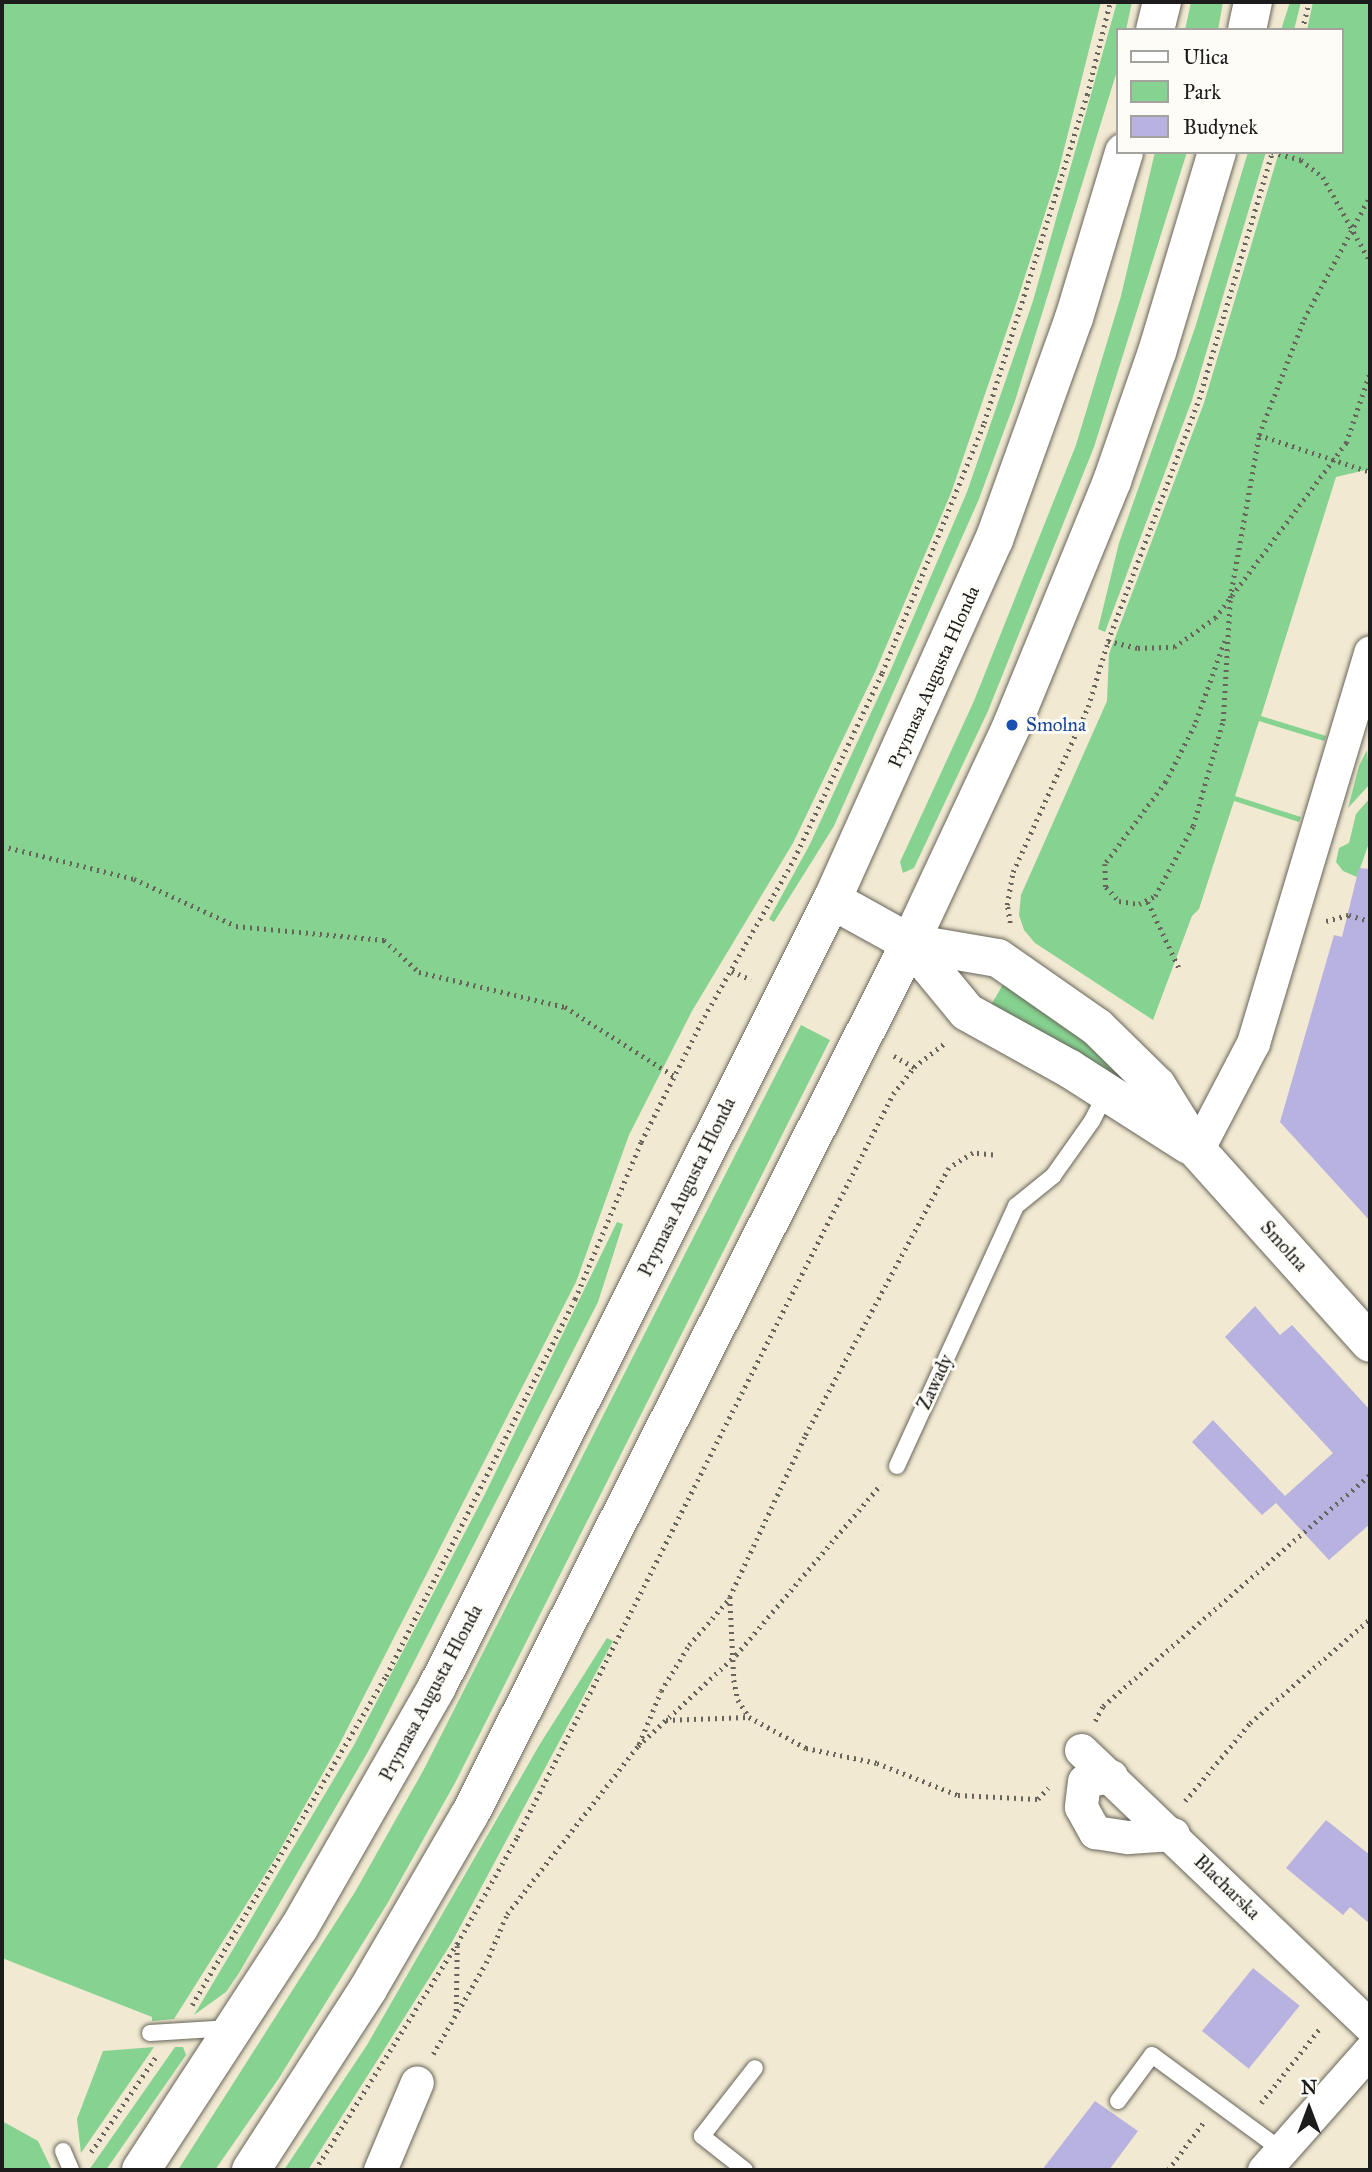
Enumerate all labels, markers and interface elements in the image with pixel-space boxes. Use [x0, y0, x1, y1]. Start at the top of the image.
legend [1116, 28, 1344, 154]
text: Ulica [1183, 44, 1229, 70]
text: Park [1183, 79, 1221, 105]
text: Budynek [1183, 114, 1258, 140]
street label: Prymasa Augusta Hlonda [884, 583, 984, 771]
place label: Smolna [1026, 714, 1086, 736]
marker: Smolna [1004, 717, 1020, 733]
street label: Prymasa Augusta Hlonda [634, 1094, 740, 1280]
street label: Smolna [1255, 1216, 1313, 1276]
street label: Zawady [912, 1351, 958, 1413]
street label: Prymasa Augusta Hlonda [375, 1601, 487, 1785]
street label: Blacharska [1189, 1850, 1265, 1924]
north arrow [1274, 2074, 1344, 2144]
text: N [1301, 2076, 1317, 2099]

